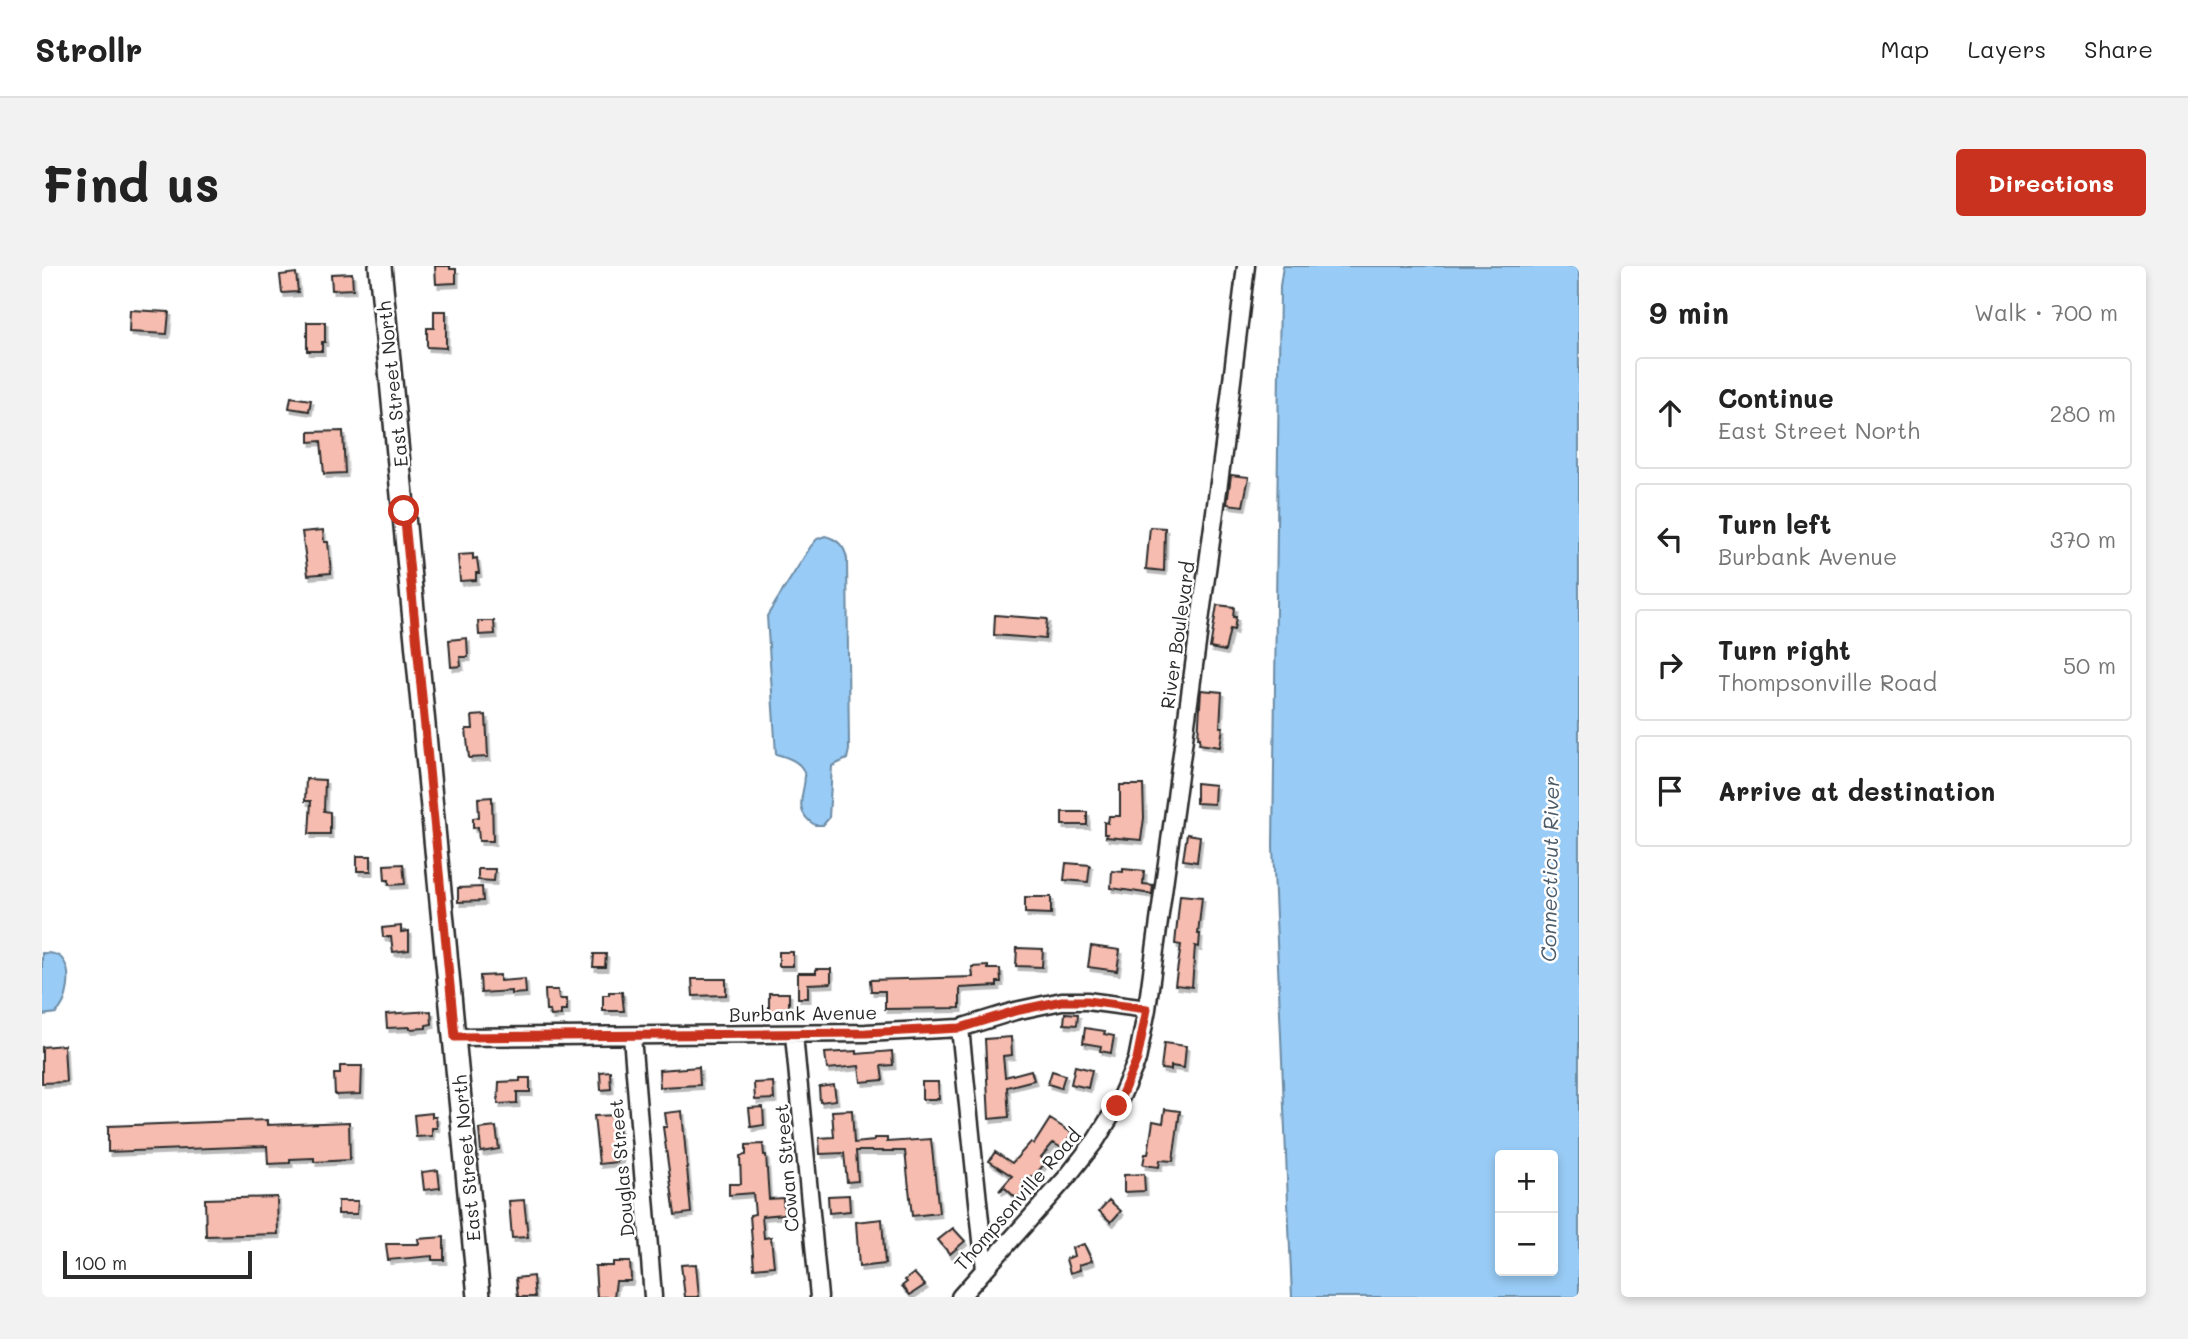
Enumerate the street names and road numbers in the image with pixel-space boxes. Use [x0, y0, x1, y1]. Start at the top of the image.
street label: East Street North [371, 300, 413, 468]
street label: River Boulevard [1154, 560, 1200, 710]
street label: Burbank Avenue [729, 999, 877, 1027]
street label: East Street North [446, 1074, 486, 1242]
street label: Douglas Street [603, 1098, 639, 1238]
street label: Cowan Street [768, 1103, 804, 1233]
street label: Thompsonville Road [948, 1122, 1086, 1276]

